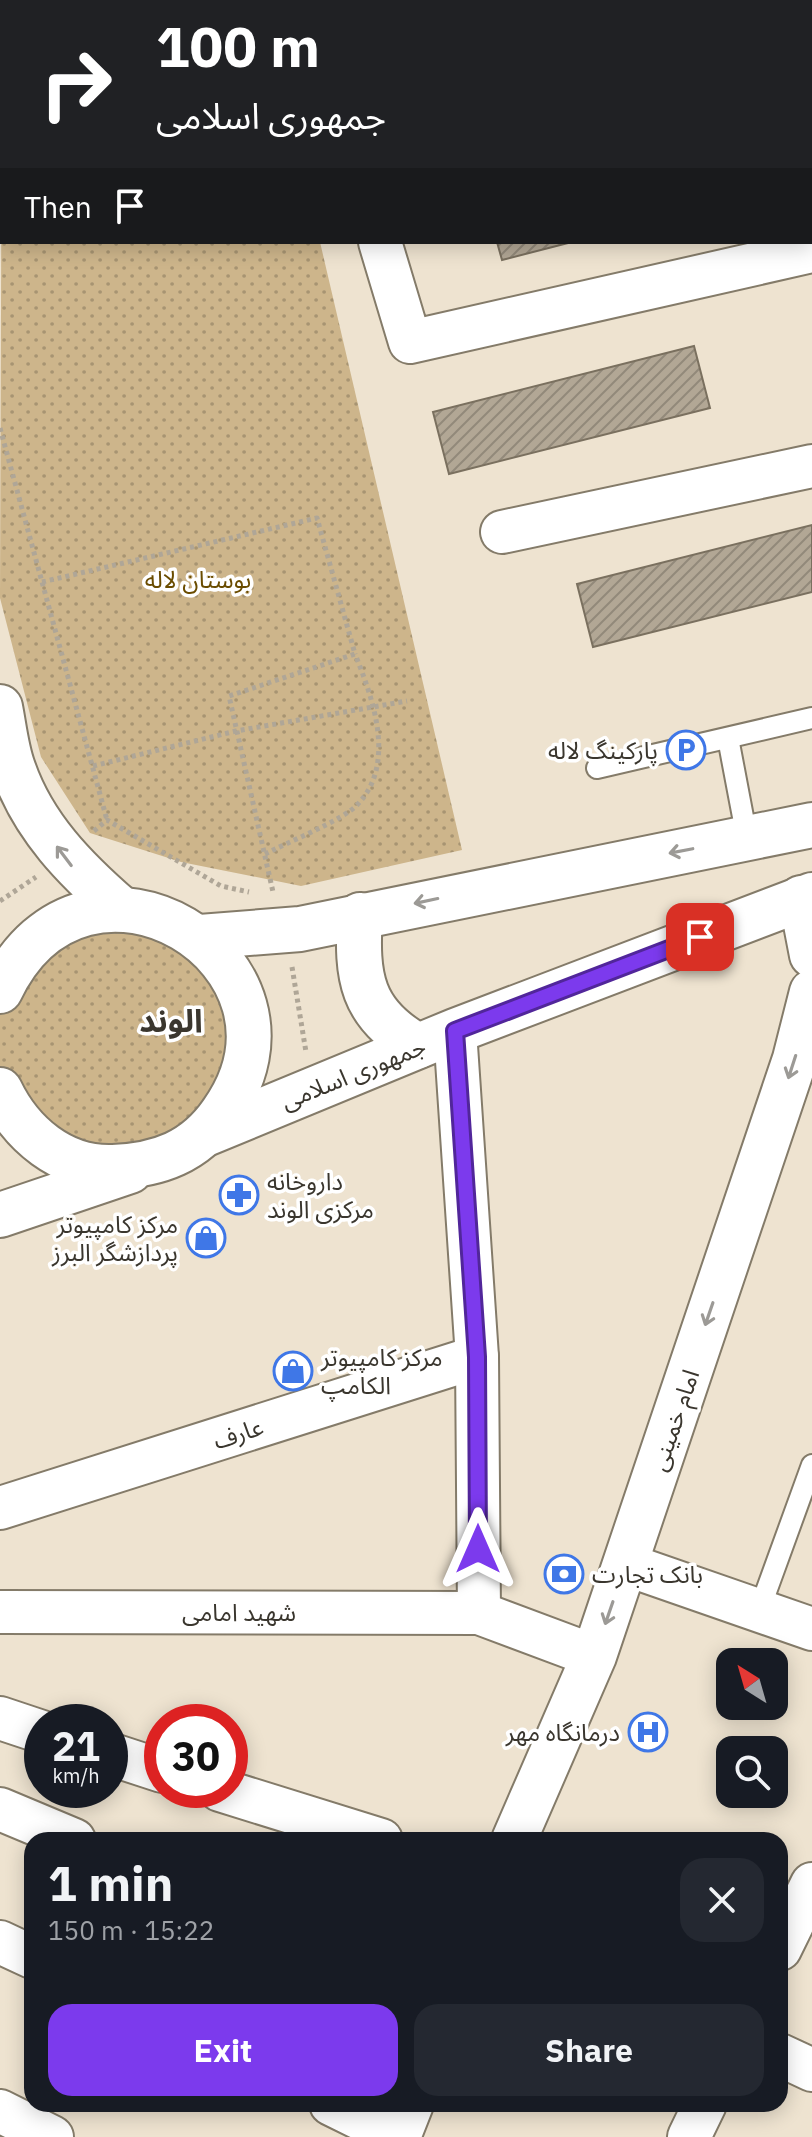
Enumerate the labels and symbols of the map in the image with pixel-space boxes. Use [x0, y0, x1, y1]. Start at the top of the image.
park label: بوستان لاله [145, 563, 251, 595]
parking icon: پارکینگ لاله [665, 729, 707, 771]
place label: پارکینگ لاله [548, 734, 658, 766]
one-way arrow [668, 844, 694, 859]
one-way arrow [56, 846, 73, 867]
one-way arrow [413, 895, 439, 910]
pin [666, 903, 734, 971]
district label: الوند [139, 999, 203, 1041]
street label: جمهوری اسلامی [276, 1029, 430, 1117]
one-way arrow [784, 1054, 799, 1080]
place label: داروخانه مرکزی الوند [267, 1165, 374, 1225]
pharmacy icon: داروخانه مرکزی الوند [218, 1174, 260, 1216]
place label: مرکز کامپیوتر پردازشگر البرز [51, 1208, 178, 1268]
shop icon: مرکز کامپیوتر پردازشگر البرز [185, 1217, 227, 1259]
one-way arrow [701, 1301, 716, 1326]
place label: مرکز کامپیوتر الکامپ [320, 1341, 443, 1402]
shop icon: مرکز کامپیوتر الکامپ [272, 1350, 314, 1392]
street label: امام خمینی [642, 1365, 709, 1476]
street label: عارف [209, 1410, 267, 1456]
position arrow [436, 1507, 520, 1591]
bank icon: بانک تجارت [543, 1553, 585, 1595]
place label: بانک تجارت [592, 1558, 703, 1590]
street label: شهید امامی [182, 1596, 296, 1628]
one-way arrow [600, 1601, 615, 1626]
north arrow [716, 1648, 788, 1720]
speed limit sign: 30 [144, 1704, 248, 1808]
hospital icon: درمانگاه مهر [627, 1711, 669, 1753]
place label: درمانگاه مهر [505, 1716, 620, 1748]

